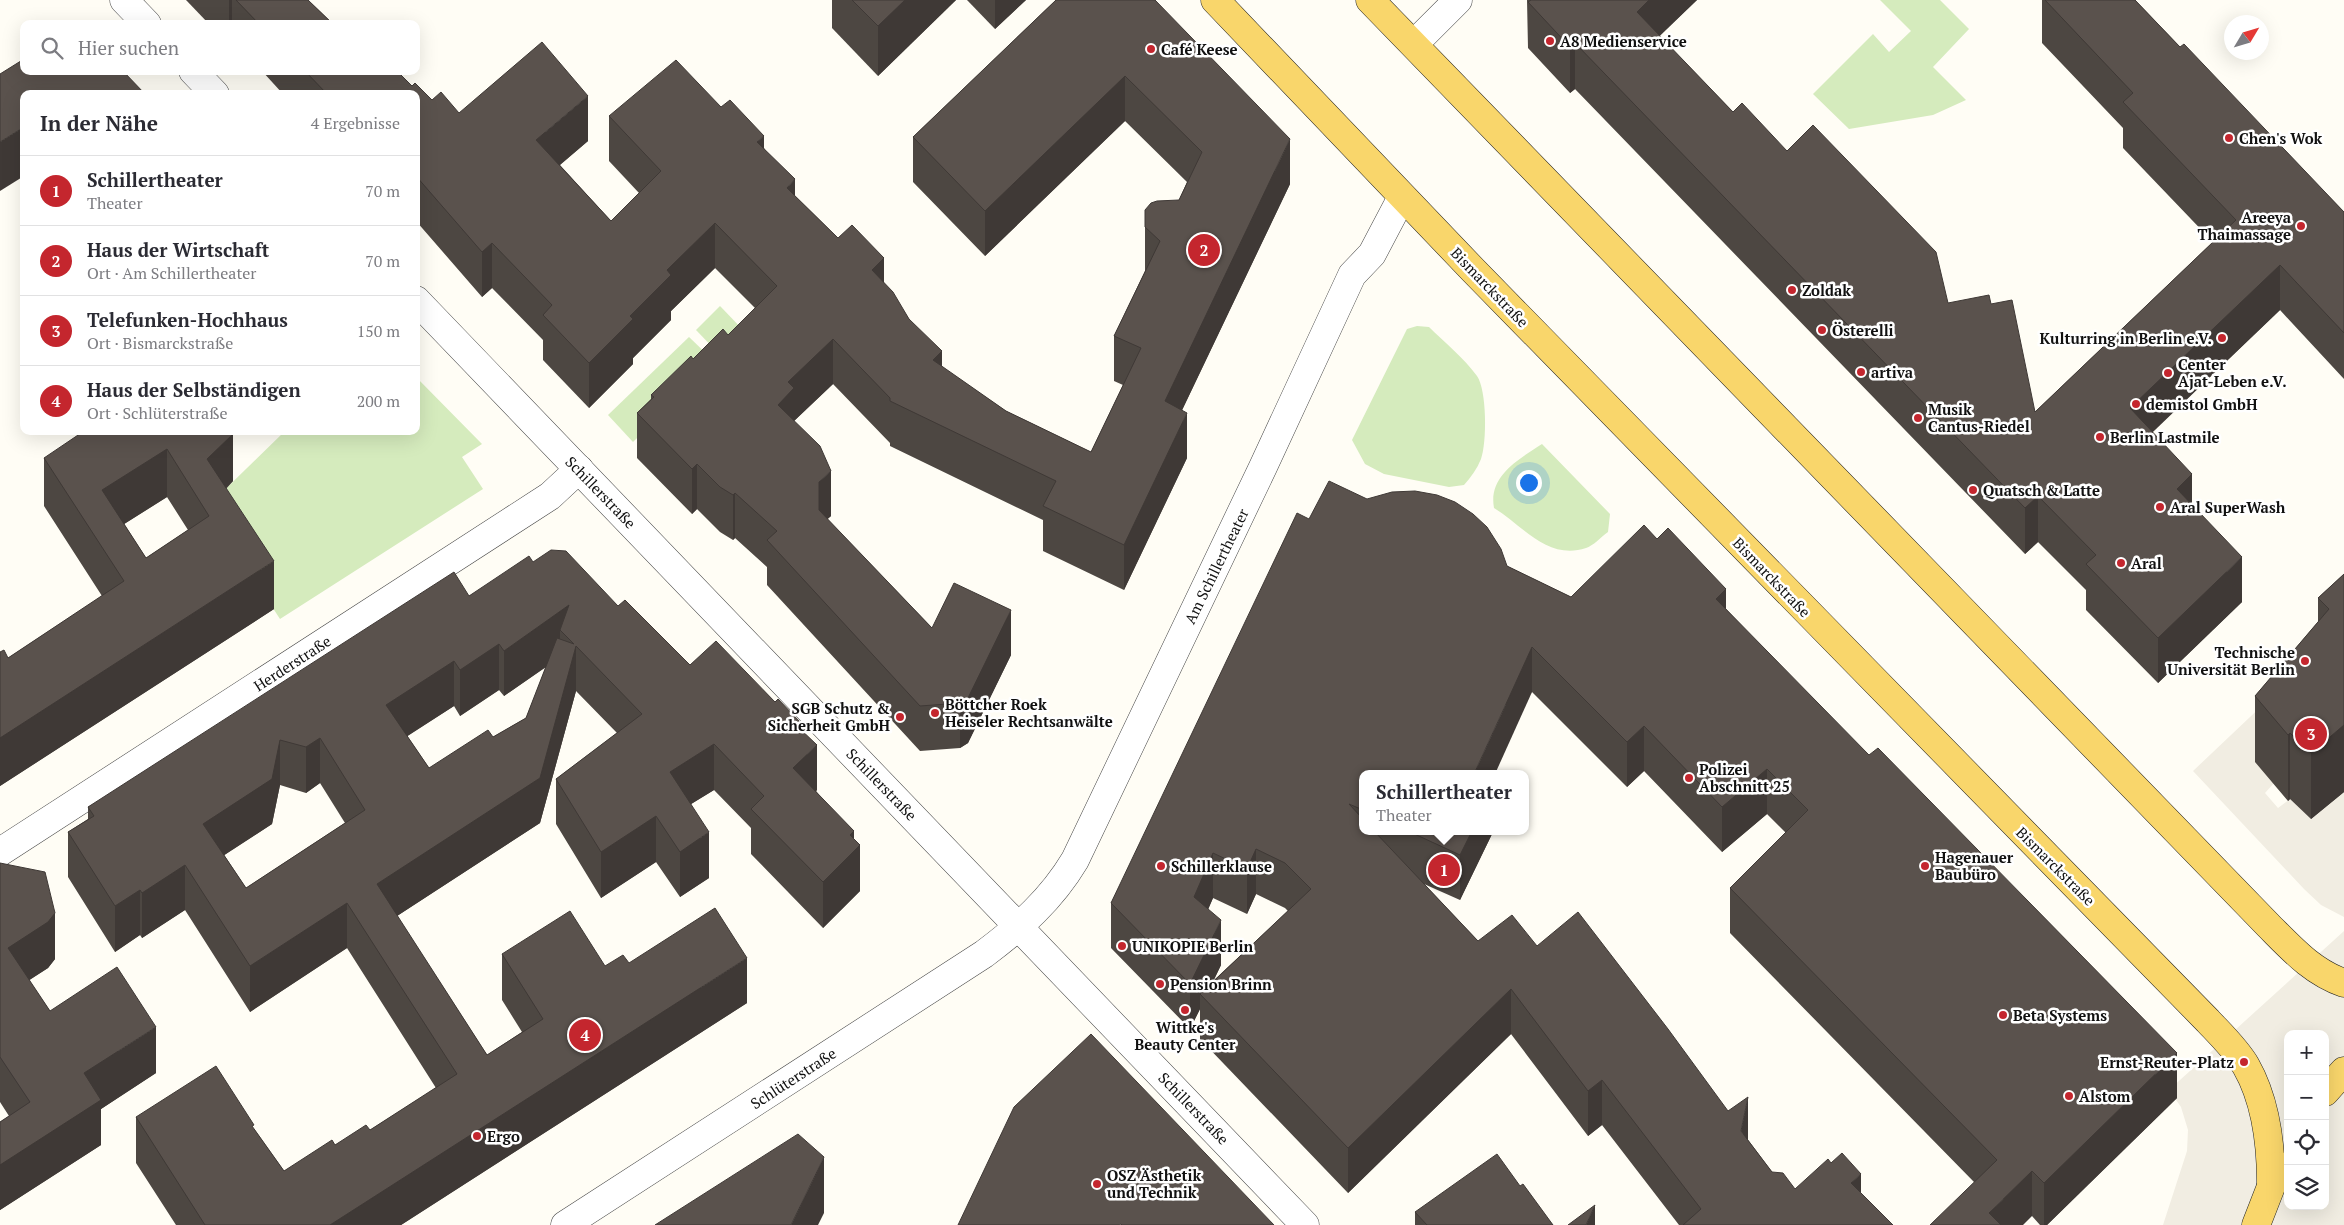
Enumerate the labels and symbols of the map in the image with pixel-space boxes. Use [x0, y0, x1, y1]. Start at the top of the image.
north arrow [2224, 15, 2269, 60]
place label: A8 Medienservice [1560, 31, 1687, 51]
marker: A8 Medienservice [1544, 35, 1556, 47]
place label: Café Keese [1161, 39, 1238, 59]
marker: Café Keese [1145, 43, 1157, 55]
place label: Chen's Wok [2239, 128, 2323, 148]
marker: Chen's Wok [2223, 132, 2235, 144]
place label: Areeya Thaimassage [2197, 207, 2292, 244]
marker: Areeya Thaimassage [2295, 220, 2307, 232]
pin: 2 [1188, 231, 1220, 269]
street label: Bismarckstraße [1447, 243, 1533, 331]
place label: Zoldak [1802, 280, 1851, 300]
marker: Zoldak [1786, 284, 1798, 296]
place label: Österelli [1832, 320, 1894, 340]
marker: Österelli [1816, 324, 1828, 336]
place label: Kulturring in Berlin e.V. [2039, 328, 2212, 348]
marker: Kulturring in Berlin e.V. [2216, 332, 2228, 344]
place label: Center Ajat-Leben e.V. [2178, 354, 2287, 391]
place label: artiva [1871, 362, 1914, 382]
marker: artiva [1855, 366, 1867, 378]
marker: Center Ajat-Leben e.V. [2162, 367, 2174, 379]
place label: demistol GmbH [2146, 394, 2258, 414]
marker: demistol GmbH [2130, 398, 2142, 410]
place label: Musik Cantus-Riedel [1928, 399, 2030, 436]
marker: Musik Cantus-Riedel [1912, 412, 1924, 424]
place label: Berlin Lastmile [2110, 427, 2220, 447]
marker: Berlin Lastmile [2094, 431, 2106, 443]
street label: Schillerstraße [561, 452, 641, 532]
your location [1516, 470, 1542, 496]
place label: Quatsch & Latte [1983, 480, 2100, 500]
marker: Quatsch & Latte [1967, 484, 1979, 496]
place label: Aral SuperWash [2170, 497, 2286, 517]
marker: Aral SuperWash [2154, 501, 2166, 513]
street label: Am Schillertheater [1179, 505, 1253, 627]
street label: Bismarckstraße [1729, 533, 1815, 621]
place label: Aral [2131, 553, 2162, 573]
marker: Aral [2115, 557, 2127, 569]
street label: Herderstraße [249, 631, 335, 695]
place label: Technische Universität Berlin [2167, 642, 2295, 679]
marker: Technische Universität Berlin [2299, 655, 2311, 667]
place label: Böttcher Roek Heiseler Rechtsanwälte [945, 694, 1113, 731]
place label: SGB Schutz & Sicherheit GmbH [768, 698, 890, 735]
marker: Böttcher Roek Heiseler Rechtsanwälte [929, 707, 941, 719]
marker: SGB Schutz & Sicherheit GmbH [894, 711, 906, 723]
pin: 3 [2295, 715, 2327, 753]
street label: Schillerstraße [842, 744, 922, 824]
place label: Polizei Abschnitt 25 [1699, 759, 1790, 796]
marker: Polizei Abschnitt 25 [1683, 772, 1695, 784]
street label: Bismarckstraße [2012, 822, 2100, 910]
place label: Hagenauer Baubüro [1935, 847, 2014, 884]
pin: 1 [1428, 851, 1460, 889]
place label: Schillerklause [1171, 856, 1272, 876]
marker: Schillerklause [1155, 860, 1167, 872]
marker: Hagenauer Baubüro [1919, 860, 1931, 872]
place label: UNIKOPIE Berlin [1132, 936, 1253, 956]
marker: UNIKOPIE Berlin [1116, 940, 1128, 952]
place label: Pension Brinn [1170, 974, 1272, 994]
marker: Pension Brinn [1154, 978, 1166, 990]
marker: Wittke's Beauty Center [1179, 1004, 1191, 1016]
place label: Beta Systems [2013, 1005, 2107, 1025]
marker: Beta Systems [1997, 1009, 2009, 1021]
pin: 4 [569, 1016, 601, 1054]
place label: Wittke's Beauty Center [1134, 1017, 1236, 1054]
street label: Schlüterstraße [746, 1043, 840, 1113]
place label: Ernst-Reuter-Platz [2100, 1052, 2234, 1072]
marker: Ernst-Reuter-Platz [2238, 1056, 2250, 1068]
street label: Schillerstraße [1154, 1068, 1234, 1148]
place label: Alstom [2079, 1086, 2131, 1106]
marker: Alstom [2063, 1090, 2075, 1102]
place label: Ergo [487, 1126, 520, 1146]
marker: Ergo [471, 1130, 483, 1142]
place label: OSZ Ästhetik und Technik [1107, 1165, 1201, 1202]
marker: OSZ Ästhetik und Technik [1091, 1178, 1103, 1190]

